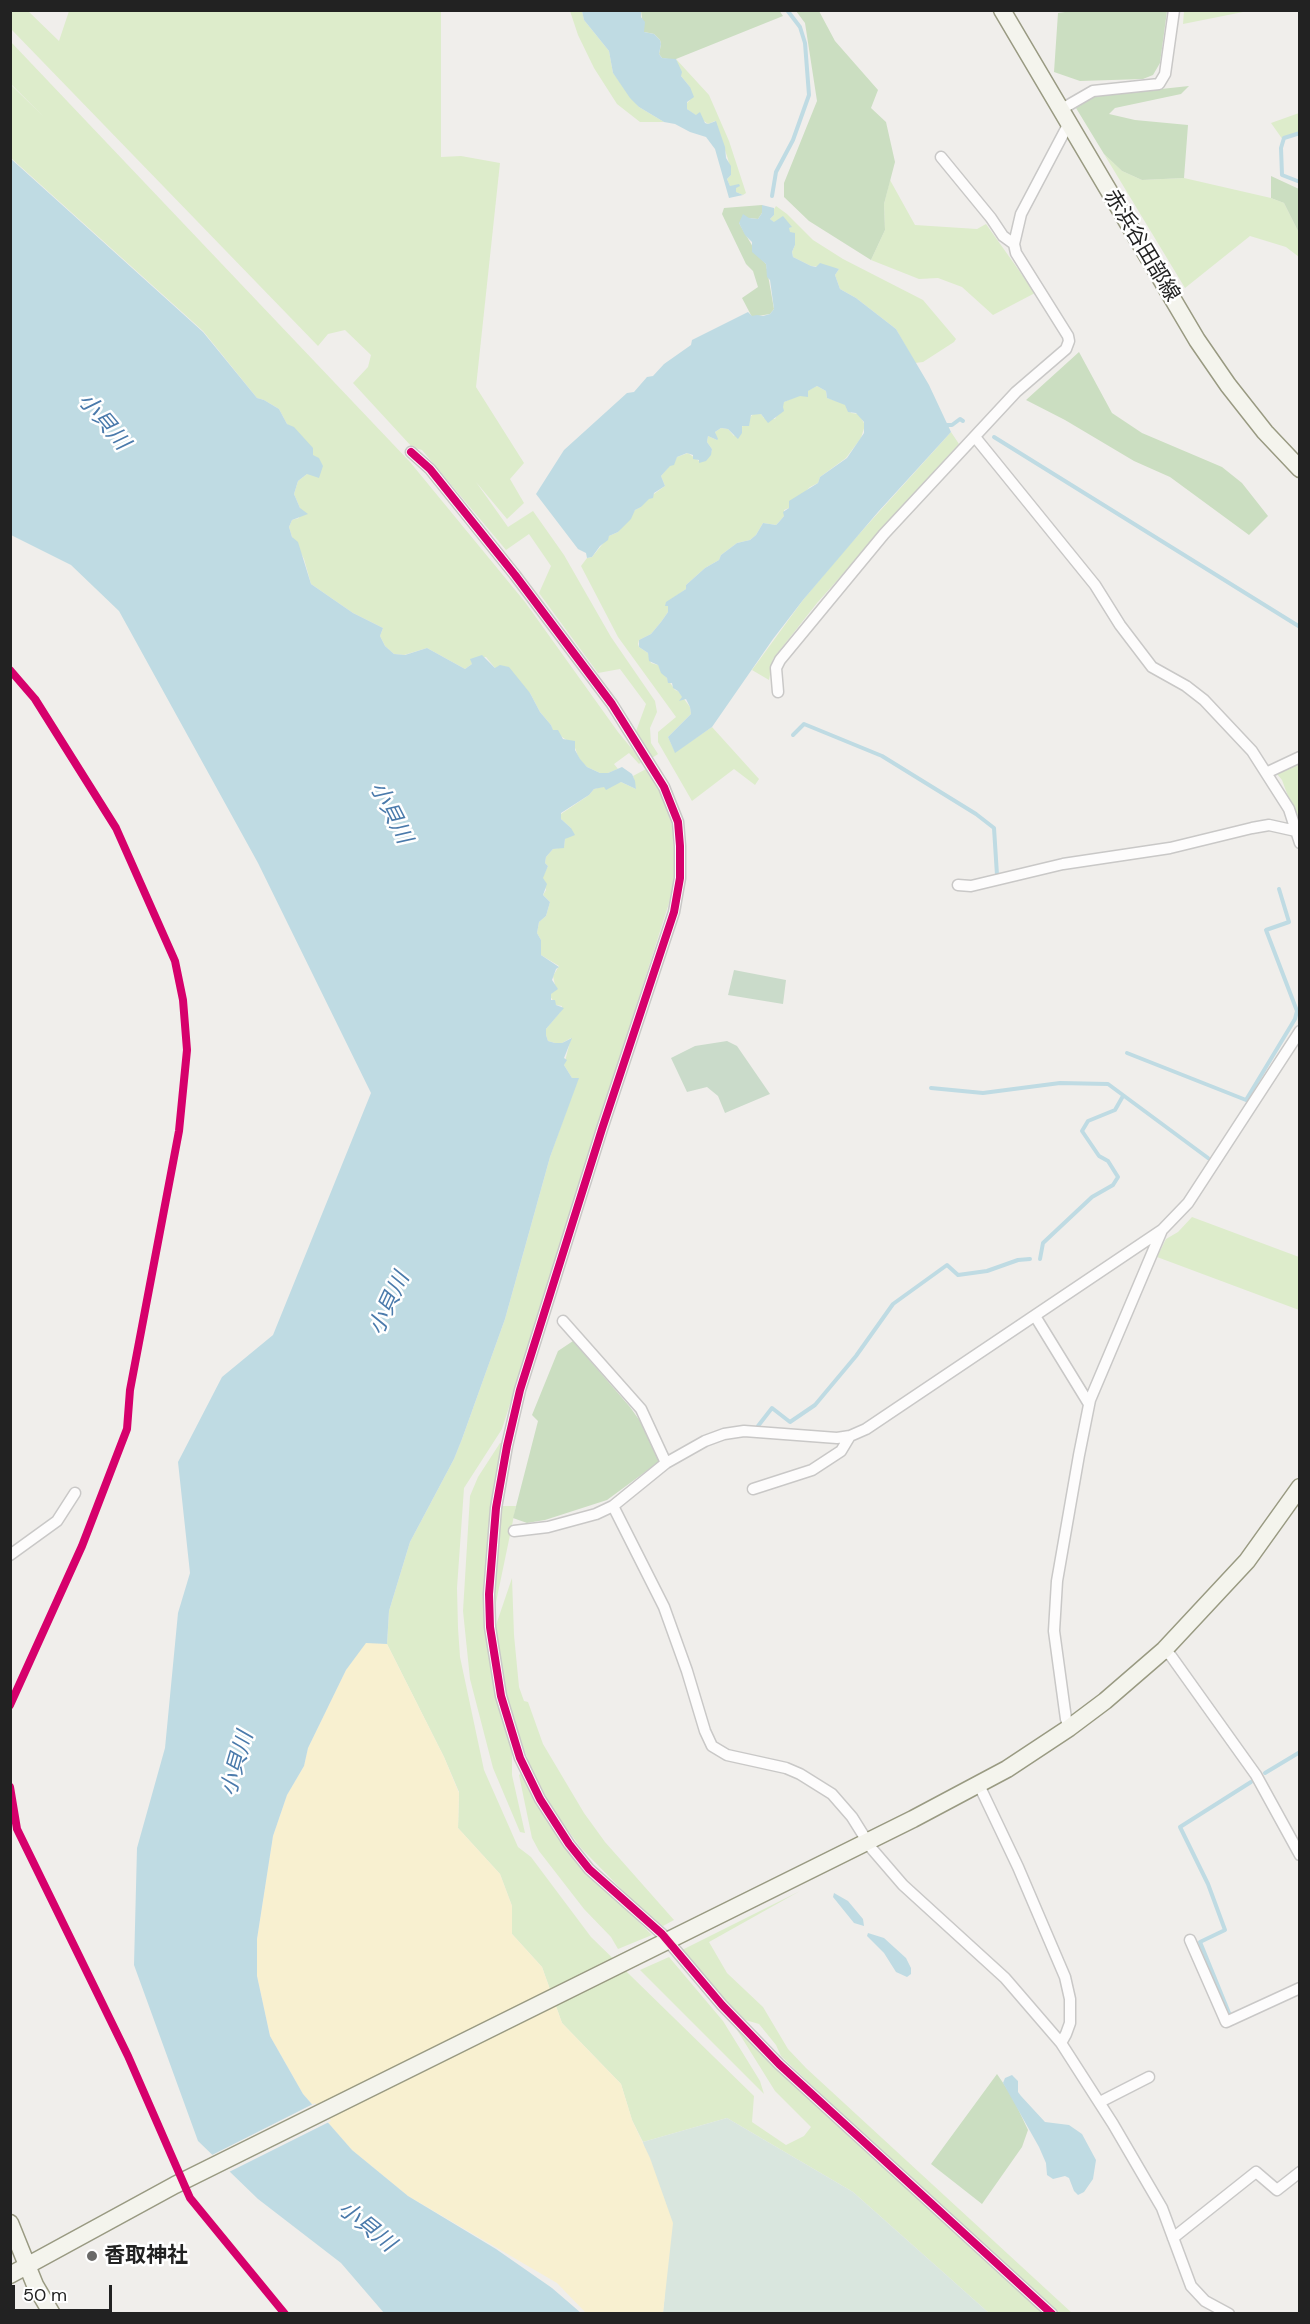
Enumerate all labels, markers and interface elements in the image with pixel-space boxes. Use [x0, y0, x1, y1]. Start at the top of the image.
street label: 赤浜谷田部線 [1098, 186, 1184, 306]
water label: 小貝川 [72, 388, 134, 456]
water label: 小貝川 [363, 778, 417, 848]
water label: 小貝川 [364, 1269, 416, 1339]
water label: 小貝川 [216, 1729, 260, 1799]
water label: 小貝川 [332, 2196, 400, 2258]
place label: 香取神社 [104, 2243, 188, 2269]
marker: 香取神社 [85, 2249, 99, 2263]
scale bar [15, 2273, 116, 2311]
text: 50 m [23, 2283, 67, 2307]

